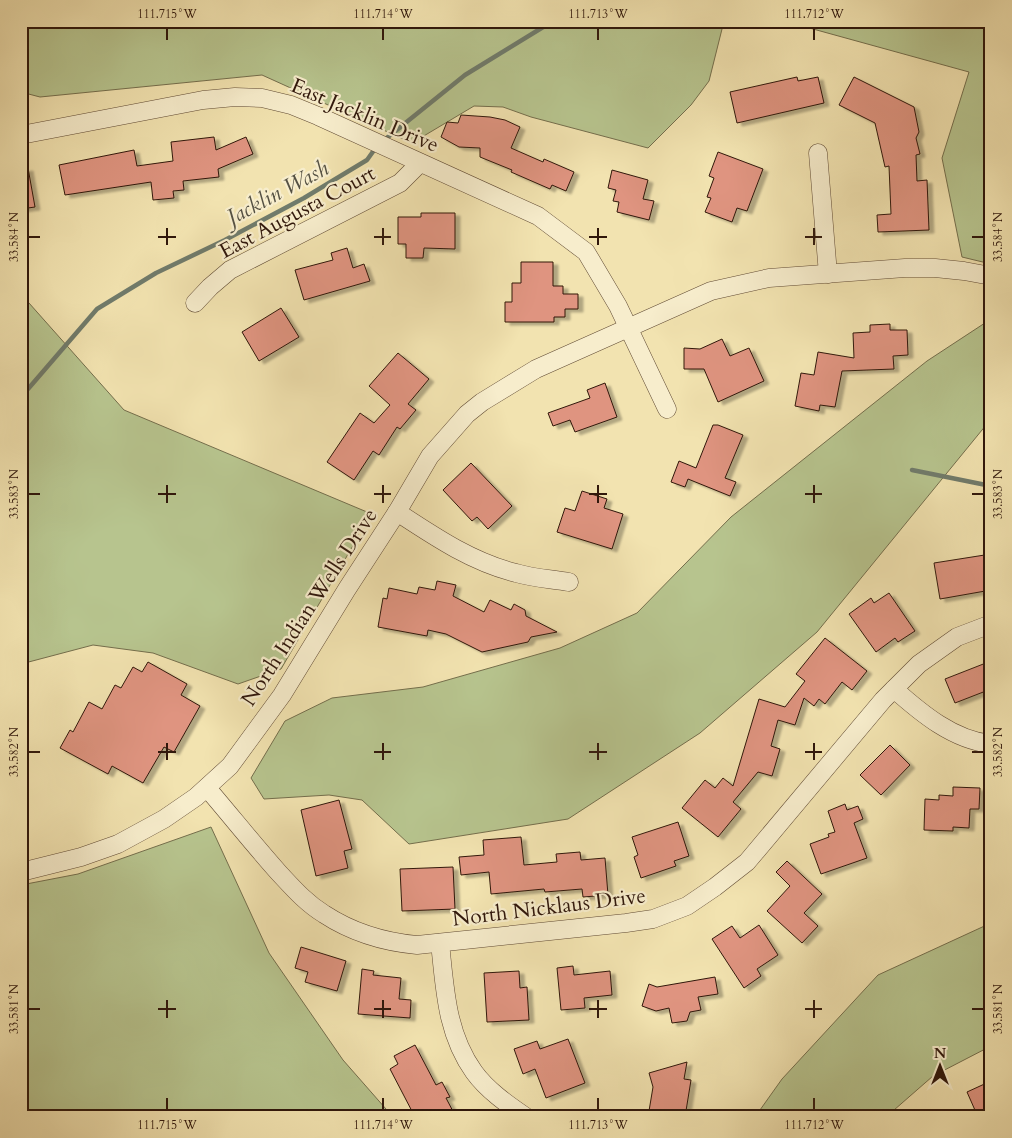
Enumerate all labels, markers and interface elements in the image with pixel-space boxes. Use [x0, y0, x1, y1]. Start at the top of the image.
text: 111.715°W [137, 6, 197, 22]
text: 111.714°W [353, 6, 413, 22]
text: 111.713°W [568, 6, 628, 22]
text: 111.712°W [784, 6, 844, 22]
street label: East Jacklin Drive [286, 71, 443, 160]
water label: Jacklin Wash [217, 153, 334, 235]
street label: East Augusta Court [214, 159, 381, 266]
text: 33.584°N [6, 211, 22, 262]
text: 33.584°N [990, 211, 1006, 262]
text: 33.583°N [6, 468, 22, 519]
text: 33.583°N [990, 468, 1006, 519]
street label: North Indian Wells Drive [235, 503, 384, 712]
text: 33.582°N [6, 726, 22, 777]
text: 33.582°N [990, 726, 1006, 777]
street label: North Nicklaus Drive [451, 881, 647, 934]
text: 33.581°N [6, 983, 22, 1034]
text: 33.581°N [990, 983, 1006, 1034]
north arrow [914, 1040, 964, 1090]
text: N [934, 1044, 946, 1063]
text: 111.715°W [137, 1117, 197, 1133]
text: 111.714°W [353, 1117, 413, 1133]
text: 111.713°W [568, 1117, 628, 1133]
text: 111.712°W [784, 1117, 844, 1133]

